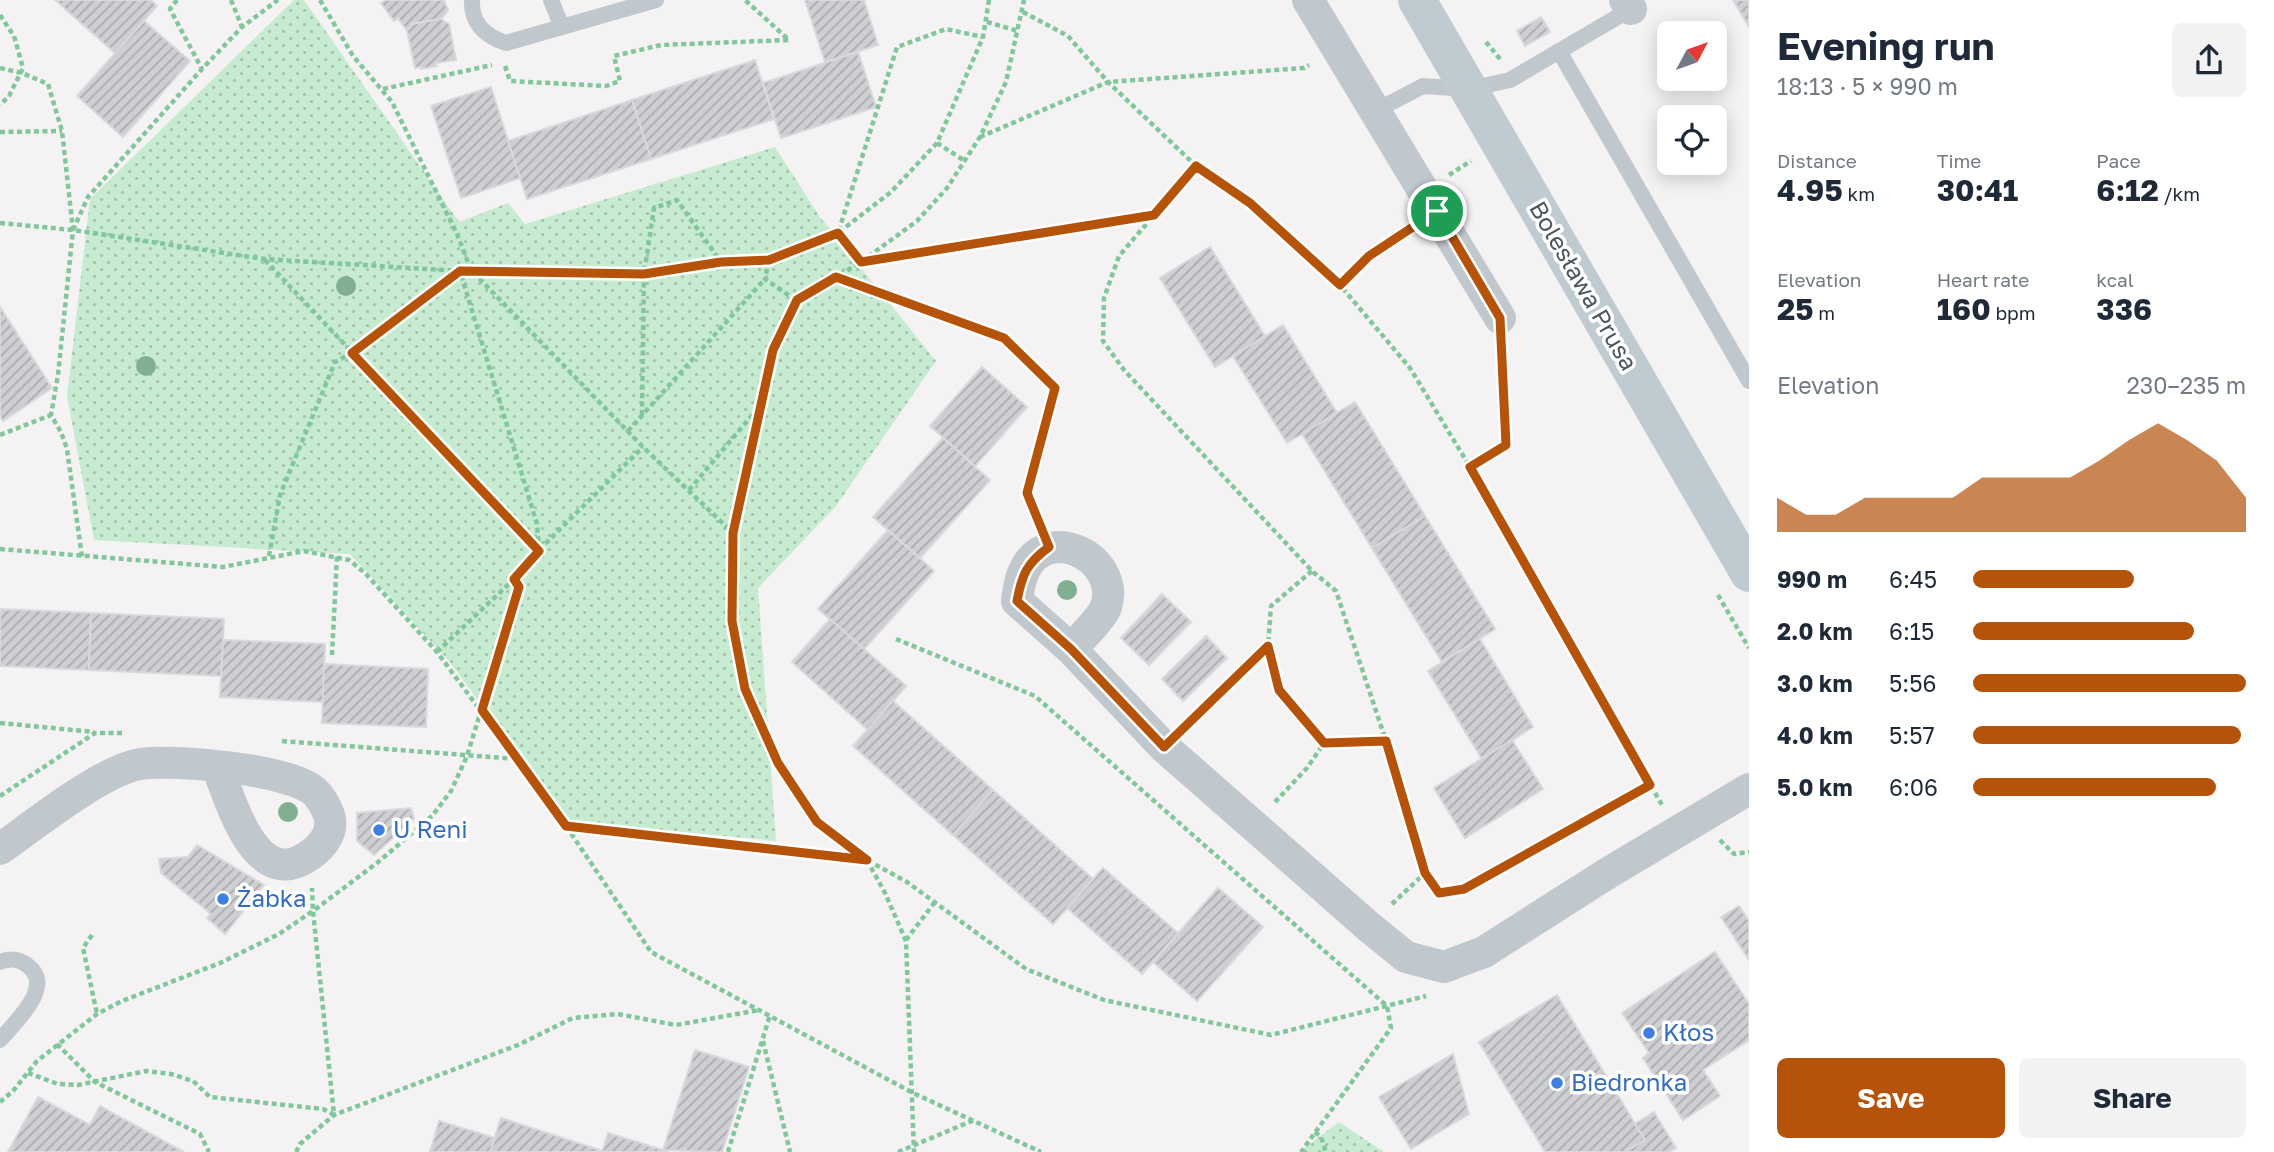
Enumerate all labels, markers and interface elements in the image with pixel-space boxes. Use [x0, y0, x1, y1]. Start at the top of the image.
north arrow [1657, 21, 1727, 91]
map controls [1657, 21, 1727, 175]
text: Evening run [1777, 23, 1995, 68]
button: share [2172, 23, 2246, 97]
text: 18:13 · 5 × 990 m [1777, 72, 1958, 100]
button: locate [1657, 105, 1727, 175]
text: Distance [1777, 149, 1857, 172]
text: Time [1937, 149, 1981, 172]
text: Pace [2096, 149, 2141, 172]
text: 4.95 [1777, 172, 1843, 208]
text: 30:41 [1937, 172, 2018, 208]
text: 6:12 [2096, 172, 2159, 208]
pin [1407, 181, 1467, 241]
text: km [1843, 182, 1875, 205]
text: /km [2159, 182, 2200, 205]
icon: arrive [1418, 192, 1456, 230]
street label: Bolesława Prusa [1524, 196, 1644, 375]
text: Elevation [1777, 268, 1862, 291]
text: Heart rate [1937, 268, 2029, 291]
text: kcal [2096, 268, 2134, 291]
text: 25 [1777, 291, 1814, 327]
text: 160 [1937, 291, 1991, 327]
text: 336 [2096, 291, 2152, 327]
text: m [1814, 301, 1835, 324]
text: bpm [1991, 301, 2036, 324]
text: Elevation [1777, 371, 1879, 399]
text: 230–235 m [2127, 371, 2246, 399]
text: 990 m [1777, 565, 1847, 593]
text: 6:45 [1889, 565, 1937, 593]
text: 2.0 km [1777, 617, 1853, 645]
text: 6:15 [1889, 617, 1934, 645]
text: 3.0 km [1777, 669, 1853, 697]
text: 5:56 [1889, 669, 1937, 697]
text: 4.0 km [1777, 721, 1853, 749]
text: 5:57 [1889, 721, 1935, 749]
text: 5.0 km [1777, 773, 1853, 801]
text: 6:06 [1889, 773, 1938, 801]
place label: U Reni [393, 814, 468, 843]
marker: U Reni [371, 822, 387, 838]
place label: Żabka [237, 883, 307, 912]
marker: Żabka [215, 891, 231, 907]
place label: Kłos [1663, 1017, 1714, 1046]
marker: Kłos [1641, 1025, 1657, 1041]
button: Save [1777, 1058, 2005, 1138]
button: Share [2019, 1058, 2246, 1138]
place label: Biedronka [1571, 1067, 1687, 1096]
marker: Biedronka [1549, 1075, 1565, 1091]

